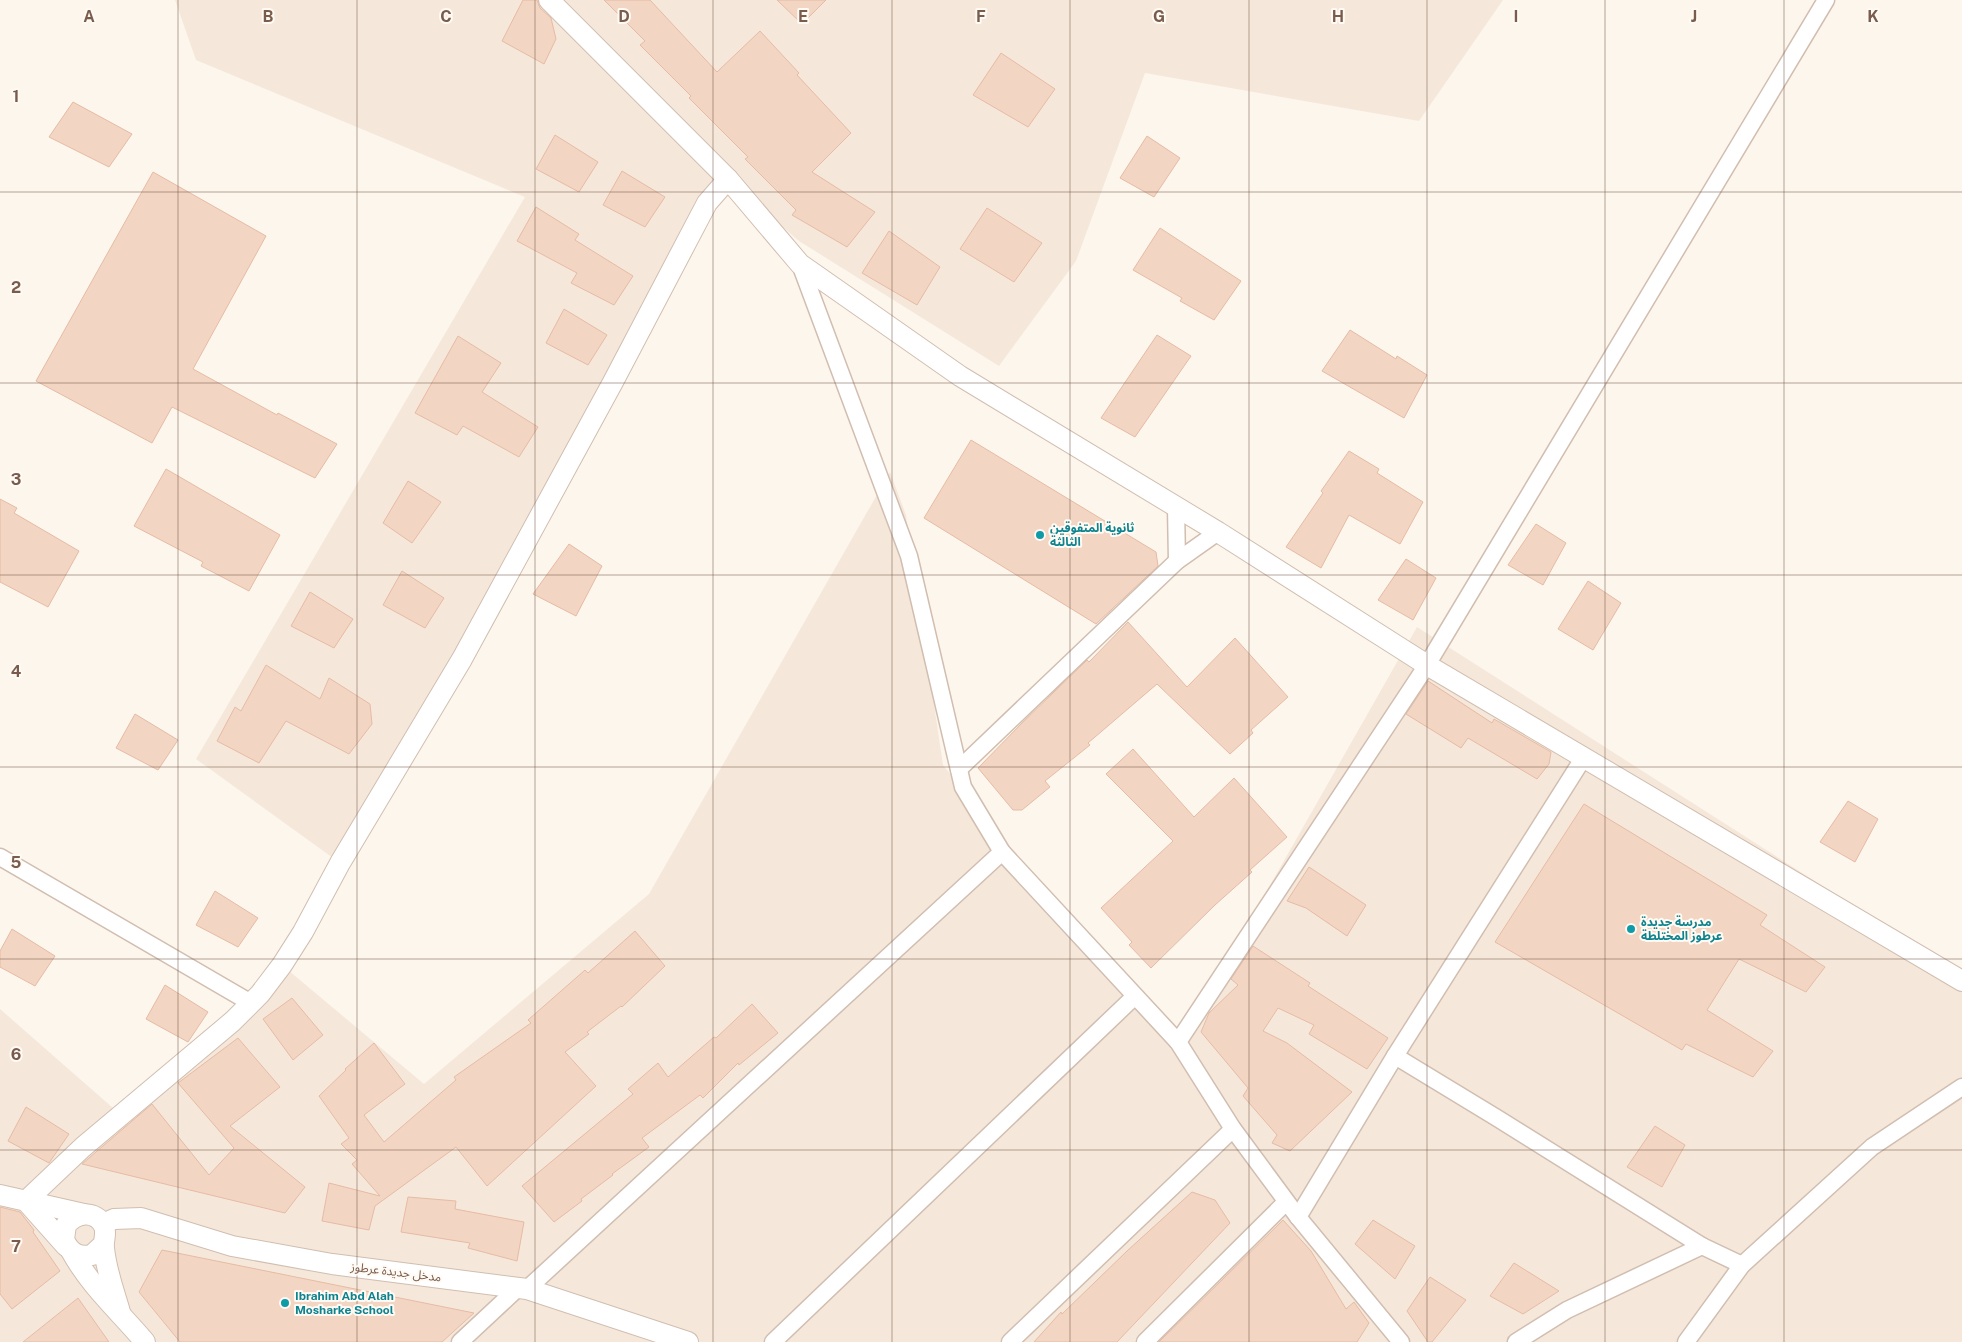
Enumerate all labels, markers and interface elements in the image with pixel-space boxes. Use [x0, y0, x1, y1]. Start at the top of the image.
text: A [83, 7, 95, 26]
text: B [263, 7, 274, 26]
text: C [440, 7, 452, 26]
text: D [618, 7, 630, 26]
text: E [798, 7, 808, 26]
text: F [976, 7, 986, 26]
text: G [1153, 7, 1165, 26]
text: H [1332, 7, 1344, 26]
text: I [1514, 7, 1518, 26]
text: J [1691, 7, 1697, 26]
text: K [1867, 7, 1879, 26]
text: 1 [13, 87, 19, 106]
text: 2 [11, 278, 21, 297]
text: 3 [11, 470, 21, 489]
place label: ثانوية المتفوقين الثالثة [1050, 521, 1135, 549]
marker: ثانوية المتفوقين الثالثة [1034, 529, 1046, 541]
text: 4 [11, 662, 22, 681]
text: 5 [11, 853, 22, 872]
place label: مدرسة جديدة عرطوز المختلطة [1641, 915, 1723, 943]
marker: مدرسة جديدة عرطوز المختلطة [1625, 923, 1637, 935]
text: 6 [11, 1045, 21, 1064]
text: 7 [11, 1237, 21, 1256]
street label: مدخل جديدة عرطوز [349, 1259, 442, 1285]
place label: Ibrahim Abd Alah Mosharke School [295, 1289, 394, 1317]
marker: Ibrahim Abd Alah Mosharke School [279, 1297, 291, 1309]

